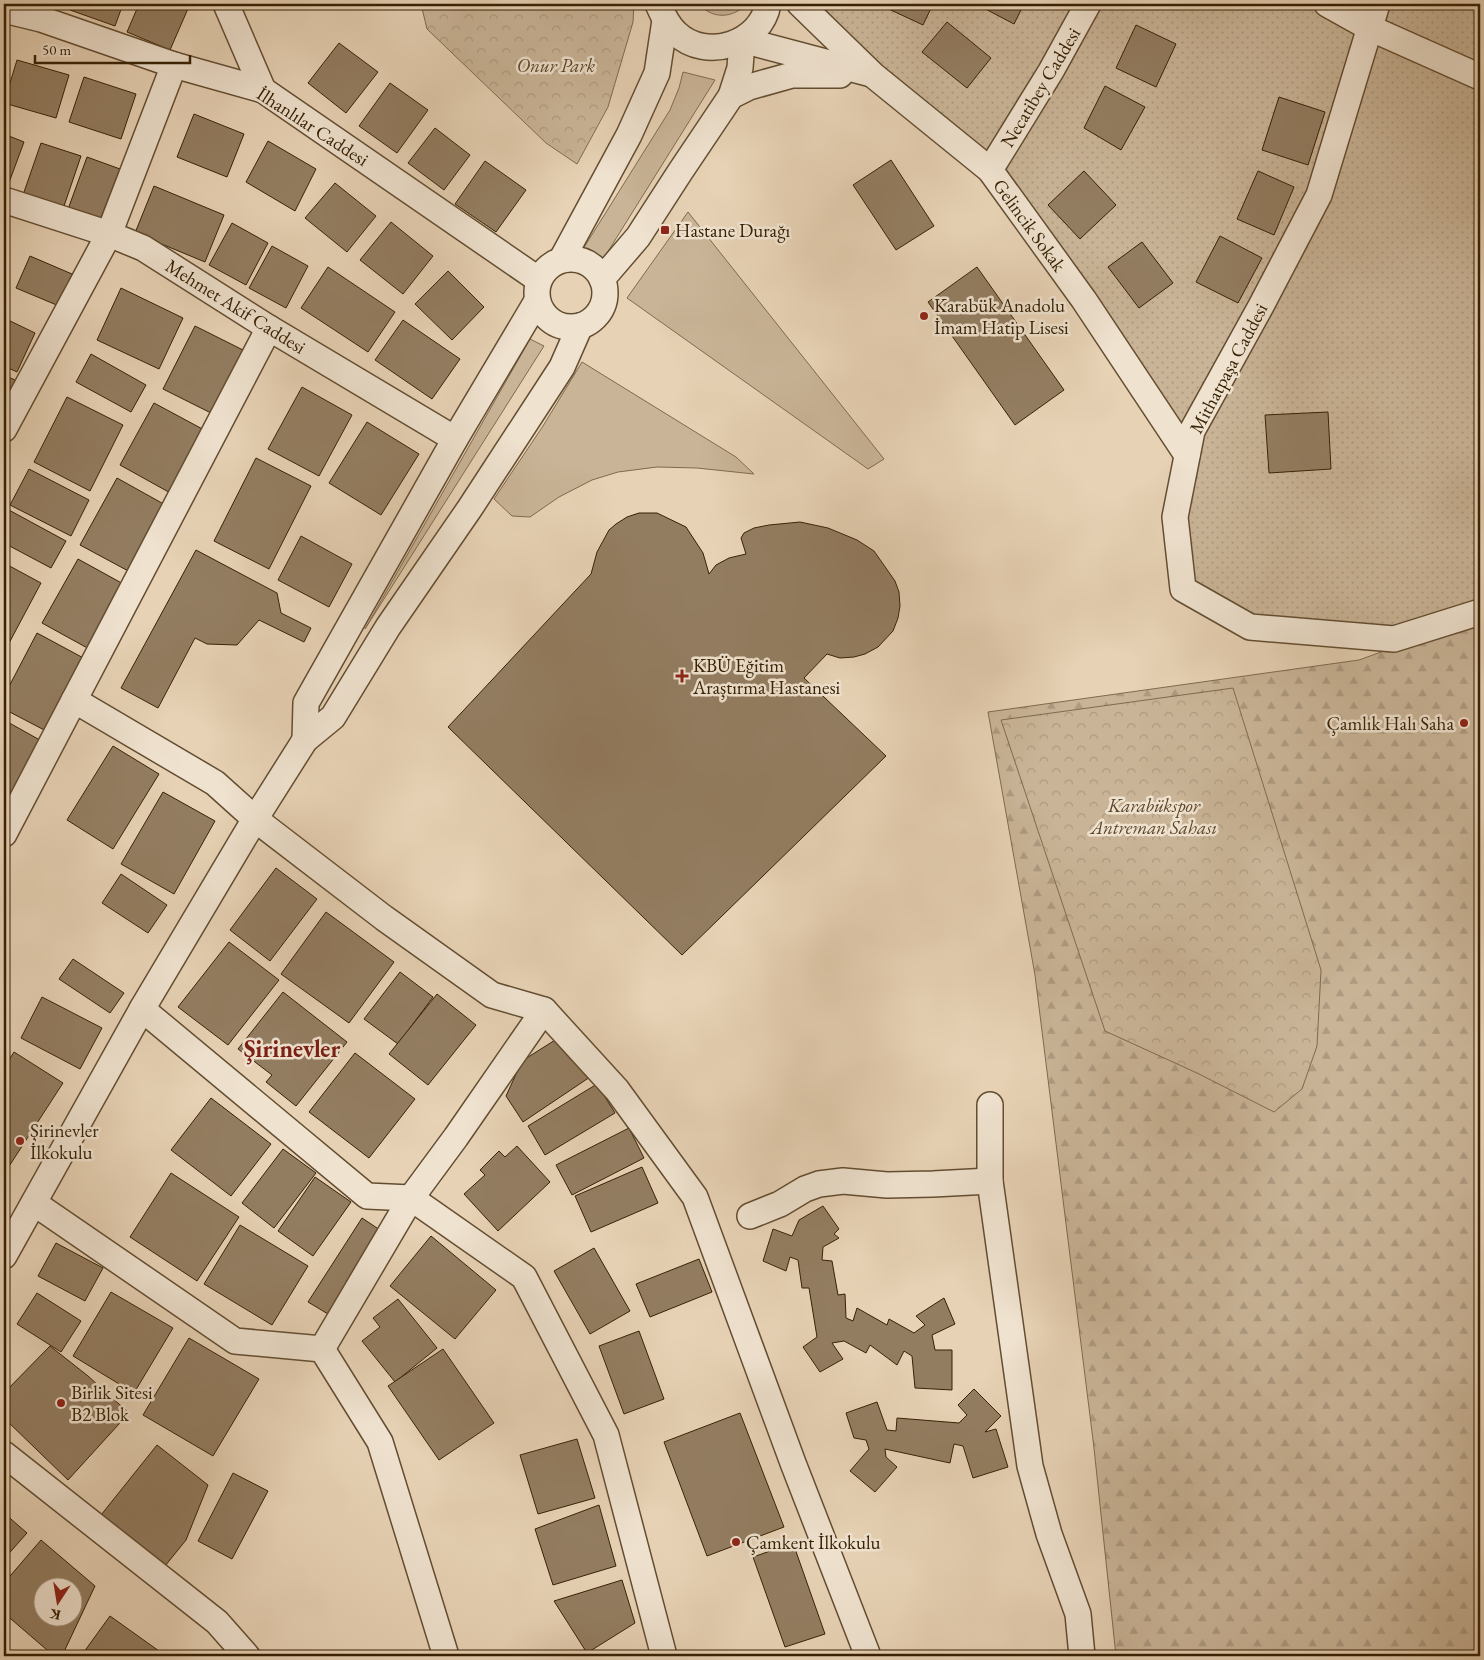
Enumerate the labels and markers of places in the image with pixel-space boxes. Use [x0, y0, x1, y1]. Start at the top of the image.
place label: Hastane Durağı [675, 218, 790, 243]
marker: Hastane Durağı [659, 224, 671, 236]
place label: Karabük Anadolu İmam Hatip Lisesi [934, 293, 1069, 340]
marker: Karabük Anadolu İmam Hatip Lisesi [918, 310, 930, 322]
place label: KBÜ Eğitim Araştırma Hastanesi [692, 653, 841, 700]
marker: KBÜ Eğitim Araştırma Hastanesi [675, 669, 689, 683]
place label: Çamlık Halı Saha [1326, 711, 1454, 736]
marker: Çamlık Halı Saha [1458, 717, 1470, 729]
place label: Şirinevler İlkokulu [30, 1118, 99, 1165]
marker: Şirinevler İlkokulu [14, 1135, 26, 1147]
place label: Birlik Sitesi B2 Blok [71, 1380, 153, 1427]
marker: Birlik Sitesi B2 Blok [55, 1397, 67, 1409]
place label: Çamkent İlkokulu [746, 1530, 881, 1555]
marker: Çamkent İlkokulu [730, 1536, 742, 1548]

